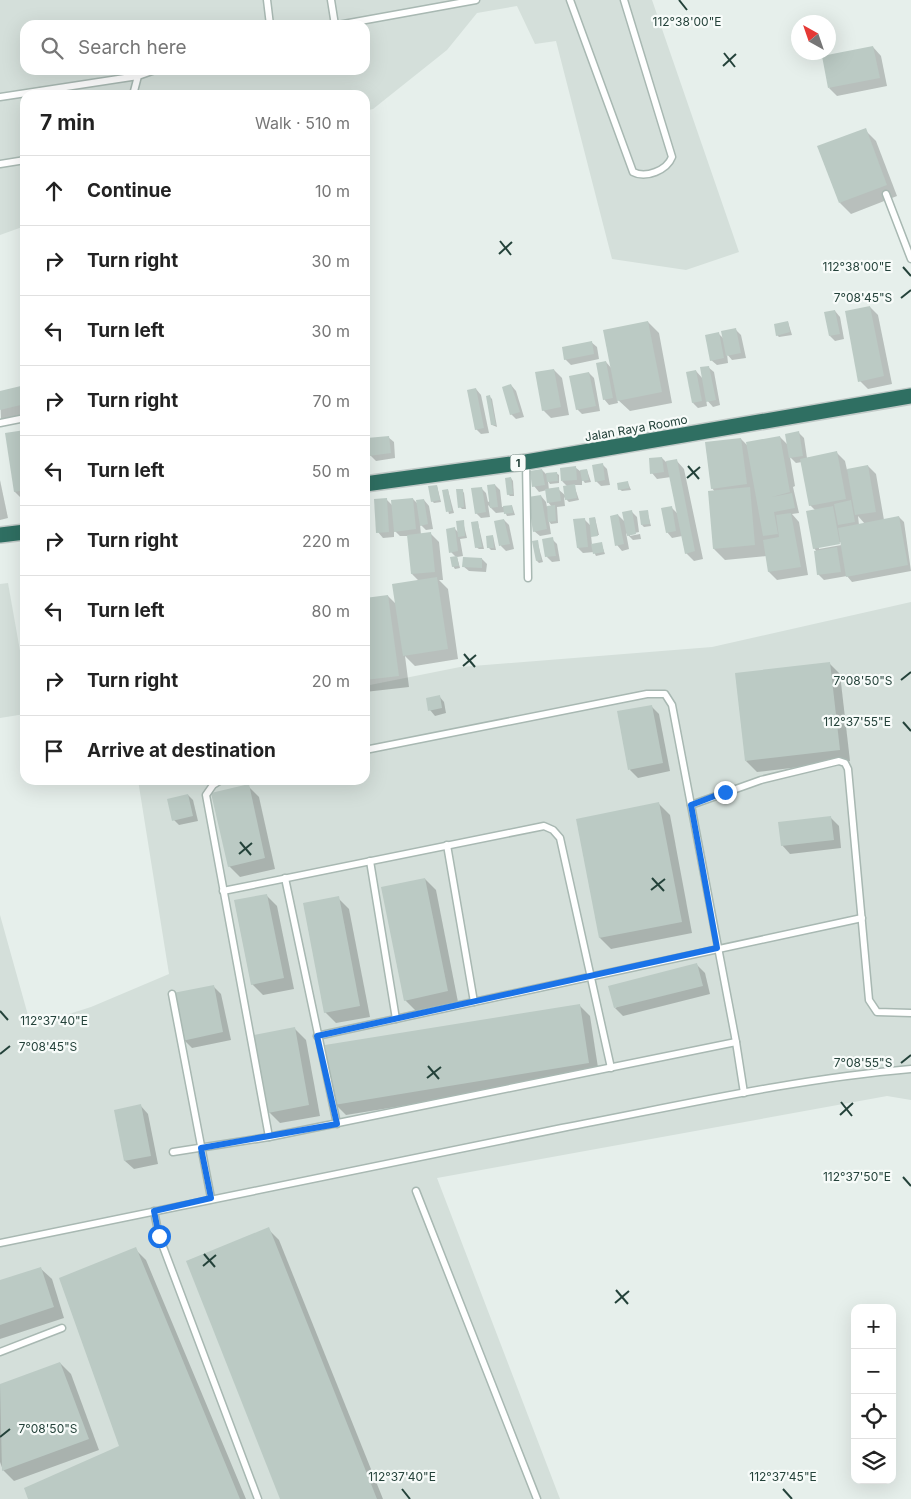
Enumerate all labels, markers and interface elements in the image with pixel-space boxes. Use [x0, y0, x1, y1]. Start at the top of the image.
text: 112°38'00"E [653, 14, 721, 29]
north arrow [791, 15, 836, 60]
search box [20, 20, 370, 75]
icon: search [38, 34, 66, 62]
text: Search here [78, 36, 187, 59]
text: 7 min [40, 110, 95, 135]
text: Walk · 510 m [255, 113, 350, 133]
icon: ahead [40, 177, 68, 205]
text: Continue [87, 179, 172, 202]
text: 10 m [315, 181, 350, 201]
icon: right [40, 247, 68, 275]
text: Turn right [87, 249, 178, 272]
text: 30 m [312, 251, 350, 271]
text: 112°38'00"E [823, 259, 891, 274]
text: 7°08'45"S [834, 290, 893, 305]
icon: left [40, 317, 68, 345]
text: Turn left [87, 319, 165, 342]
text: 30 m [312, 321, 350, 341]
icon: right [40, 387, 68, 415]
text: Turn right [87, 389, 178, 412]
text: 70 m [313, 391, 350, 411]
street label: Jalan Raya Roomo [583, 412, 689, 444]
road number: 1 [510, 454, 526, 472]
icon: left [40, 457, 68, 485]
text: Turn left [87, 459, 165, 482]
text: 50 m [312, 461, 350, 481]
icon: right [40, 527, 68, 555]
text: Turn right [87, 529, 178, 552]
text: 220 m [302, 531, 350, 551]
icon: left [40, 597, 68, 625]
text: Turn left [87, 599, 165, 622]
text: 80 m [311, 601, 350, 621]
icon: right [40, 667, 68, 695]
text: Turn right [87, 669, 178, 692]
text: 20 m [312, 671, 350, 691]
text: 7°08'50"S [833, 673, 893, 688]
text: 112°37'55"E [823, 714, 891, 729]
icon: arrive [40, 737, 68, 765]
text: Arrive at destination [87, 739, 276, 762]
route end [714, 781, 737, 804]
text: 112°37'40"E [20, 1013, 88, 1028]
text: 7°08'45"S [19, 1039, 78, 1054]
text: 7°08'55"S [834, 1055, 893, 1070]
text: 112°37'50"E [823, 1169, 891, 1184]
route start [148, 1225, 171, 1248]
map controls [851, 1304, 896, 1484]
button: + [851, 1304, 896, 1349]
button: − [851, 1349, 896, 1394]
button: locate [851, 1394, 896, 1439]
text: 7°08'50"S [18, 1421, 78, 1436]
button: layers [851, 1439, 896, 1484]
text: 112°37'40"E [368, 1469, 436, 1484]
text: 112°37'45"E [749, 1469, 817, 1484]

